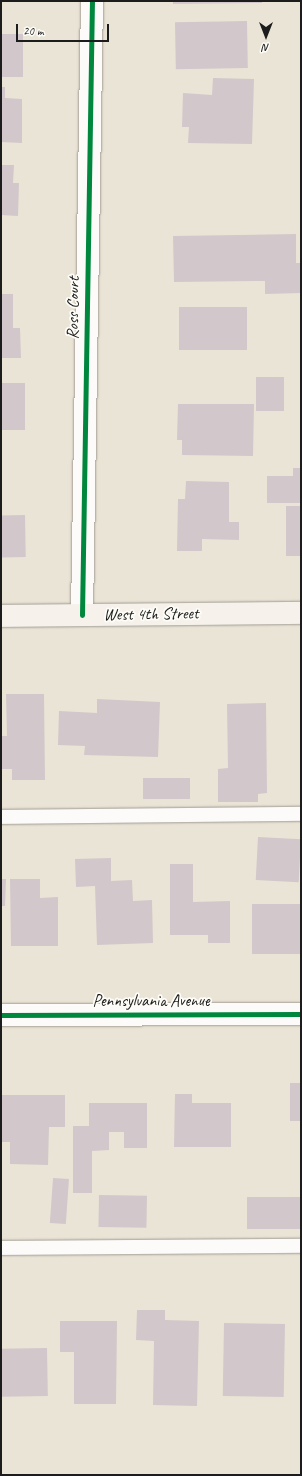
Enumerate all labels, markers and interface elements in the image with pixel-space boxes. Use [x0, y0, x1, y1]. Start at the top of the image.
scale bar [18, 16, 111, 42]
north arrow [246, 16, 286, 56]
text: 20 m [23, 23, 43, 39]
text: N [263, 41, 269, 55]
street label: Ross Court [62, 276, 84, 340]
street label: West 4th Street [103, 603, 199, 625]
street label: Pennsylvania Avenue [93, 991, 209, 1011]

